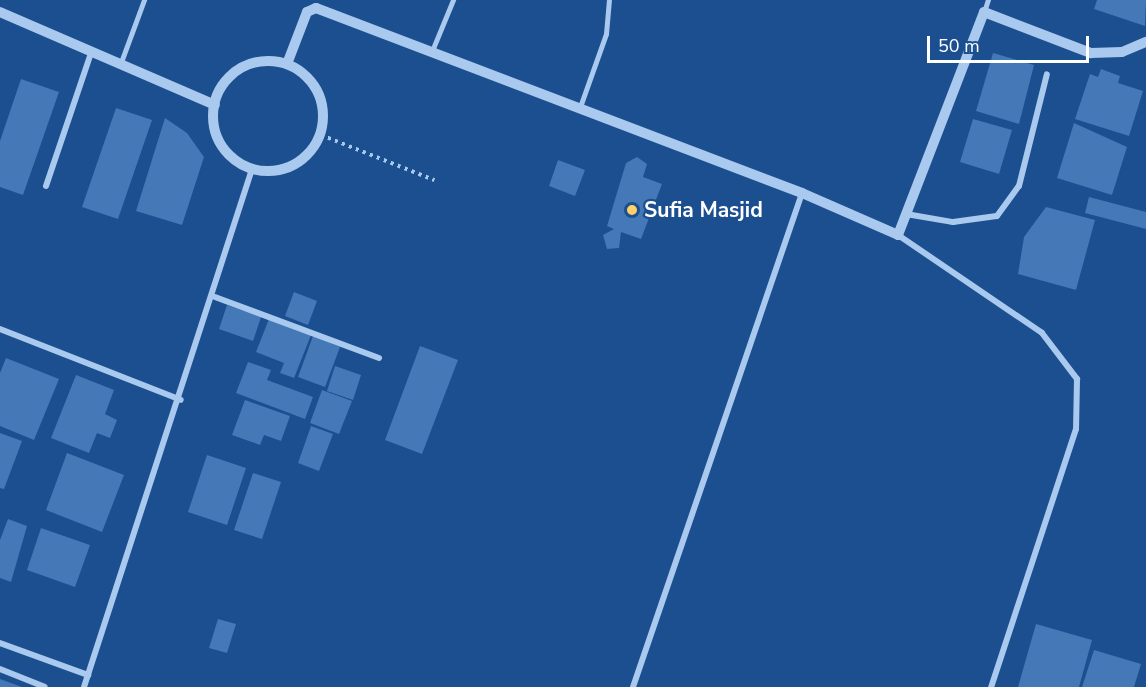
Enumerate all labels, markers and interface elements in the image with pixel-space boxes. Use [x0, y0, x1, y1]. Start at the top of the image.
scale bar [930, 24, 1092, 62]
text: 50 m [938, 34, 980, 58]
place label: Sufia Masjid [644, 197, 763, 223]
marker: Sufia Masjid [625, 203, 639, 217]

